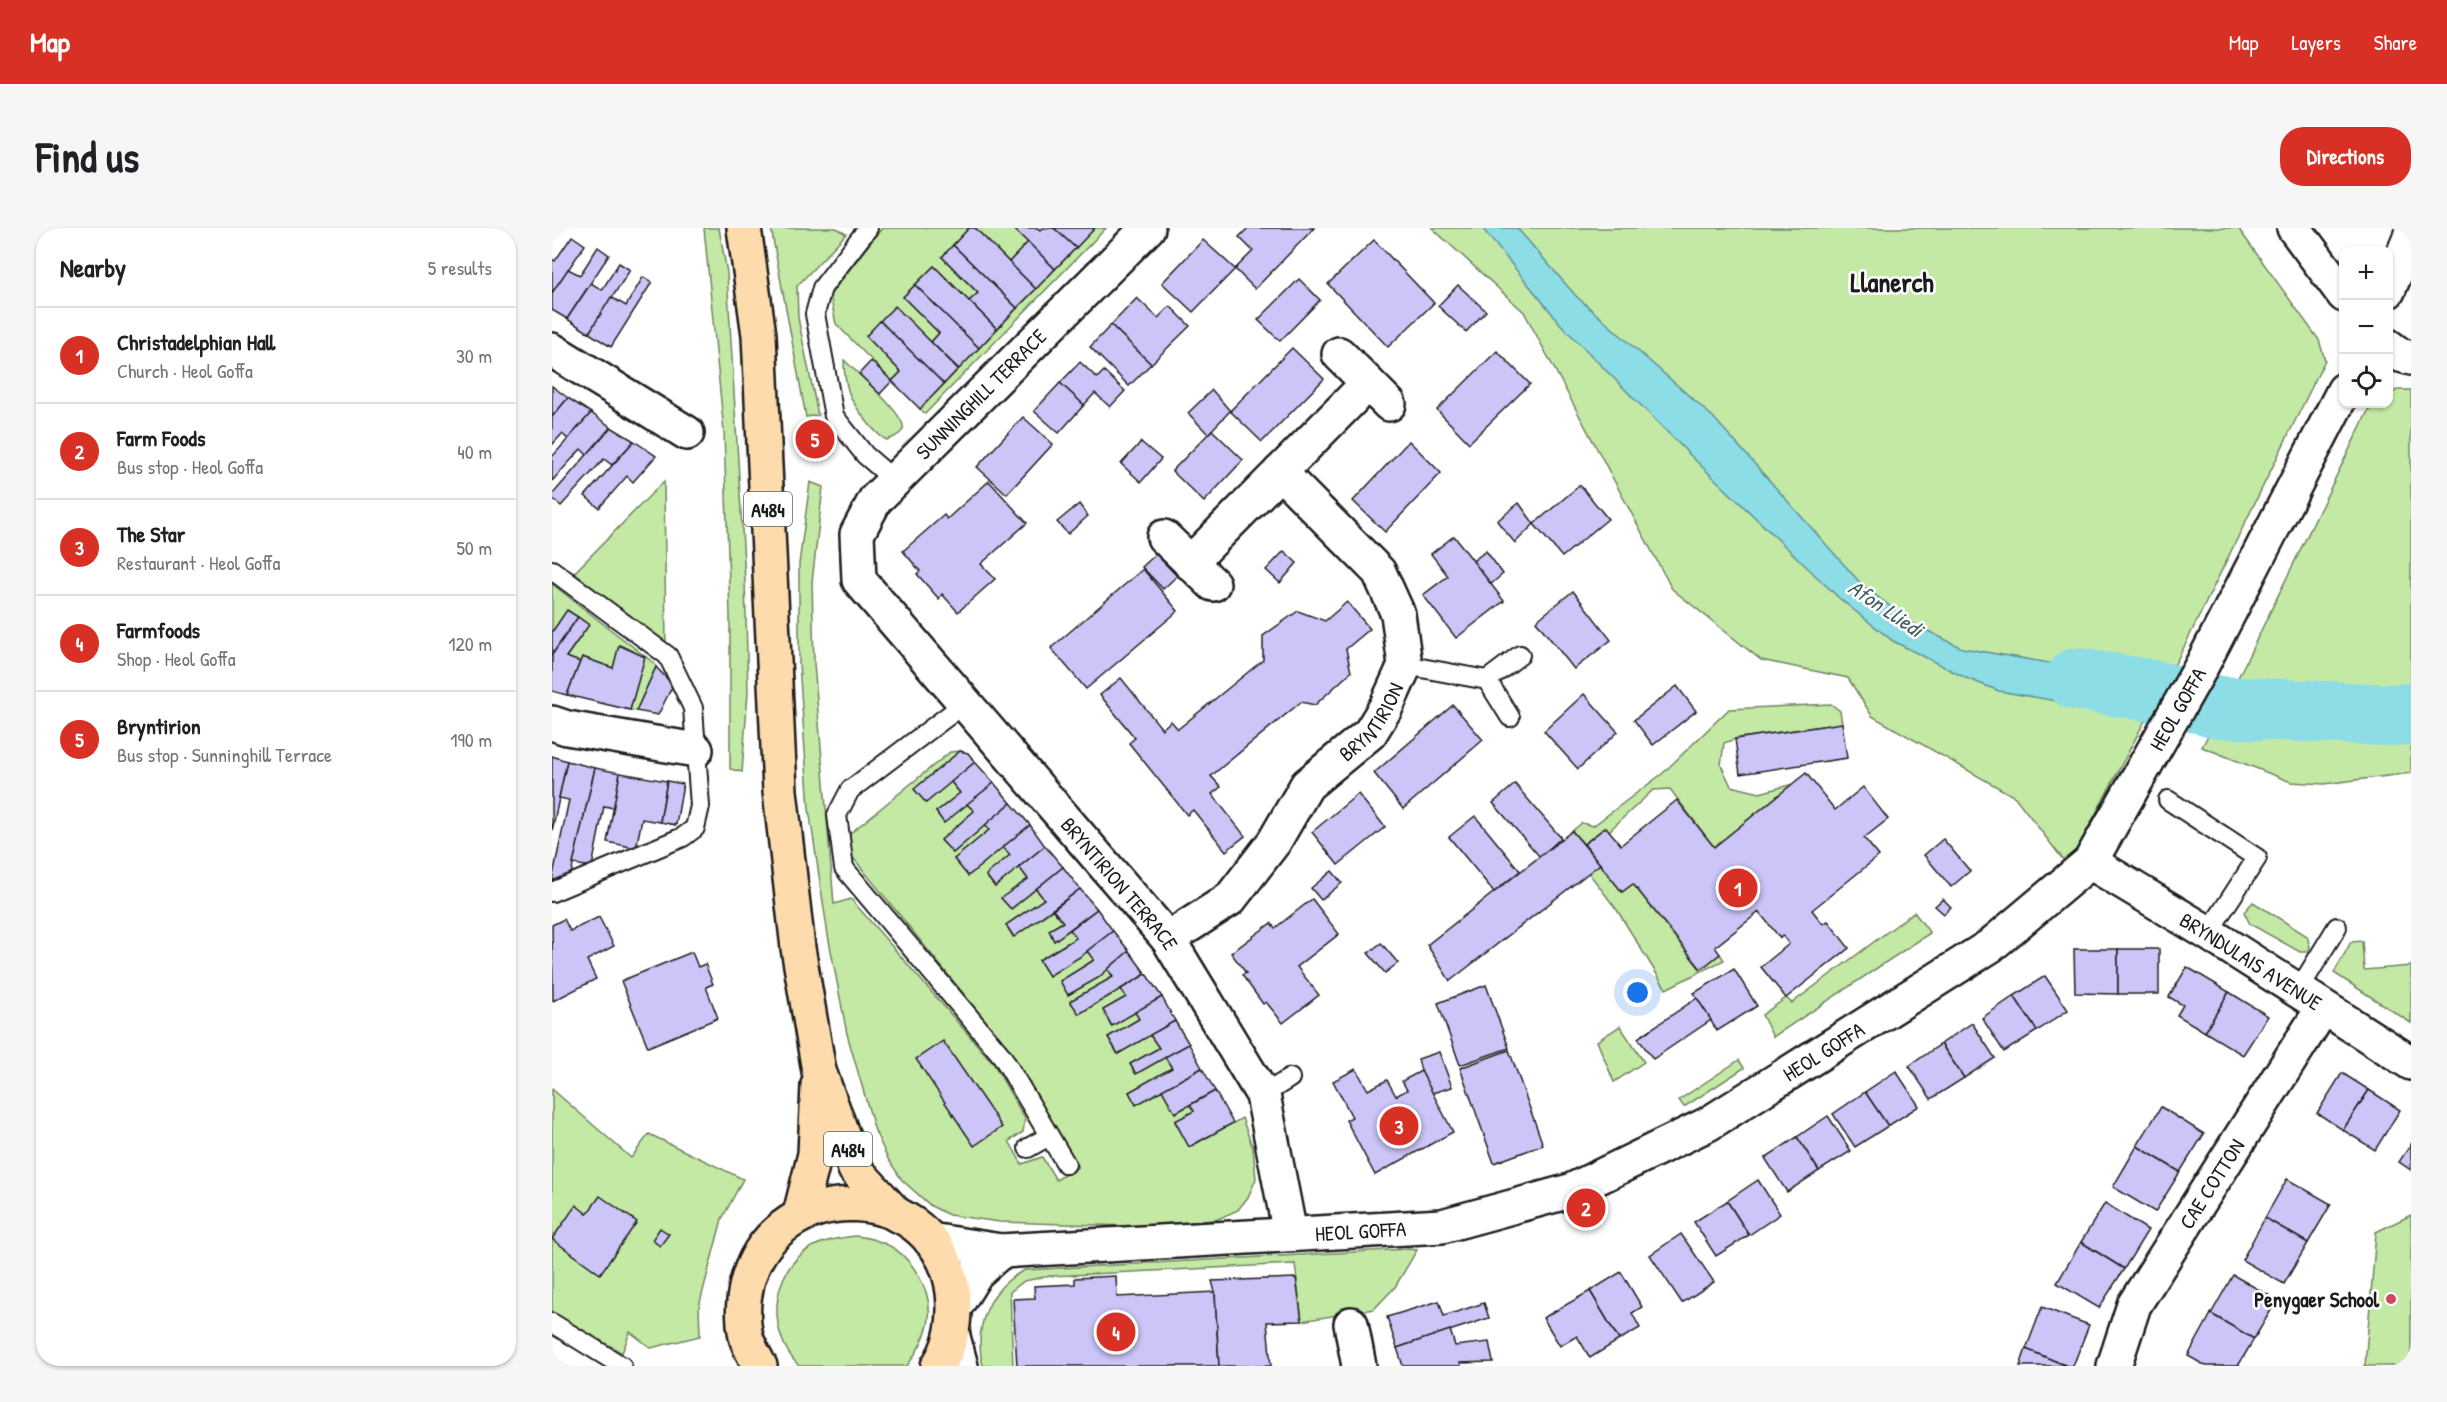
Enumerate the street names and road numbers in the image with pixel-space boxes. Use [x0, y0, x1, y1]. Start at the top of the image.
street label: SUNNINGHILL TERRACE [909, 322, 1053, 466]
road number: A484 [744, 492, 792, 526]
street label: HEOL GOFFA [2142, 662, 2212, 756]
street label: BRYNTIRION [1332, 678, 1410, 768]
street label: BRYNTIRION TERRACE [1055, 811, 1186, 955]
street label: BRYNDULAIS AVENUE [2175, 905, 2328, 1017]
street label: HEOL GOFFA [1777, 1015, 1870, 1088]
road number: A484 [824, 1132, 872, 1166]
street label: CAE COTTON [2172, 1133, 2251, 1234]
street label: HEOL GOFFA [1314, 1214, 1407, 1248]

